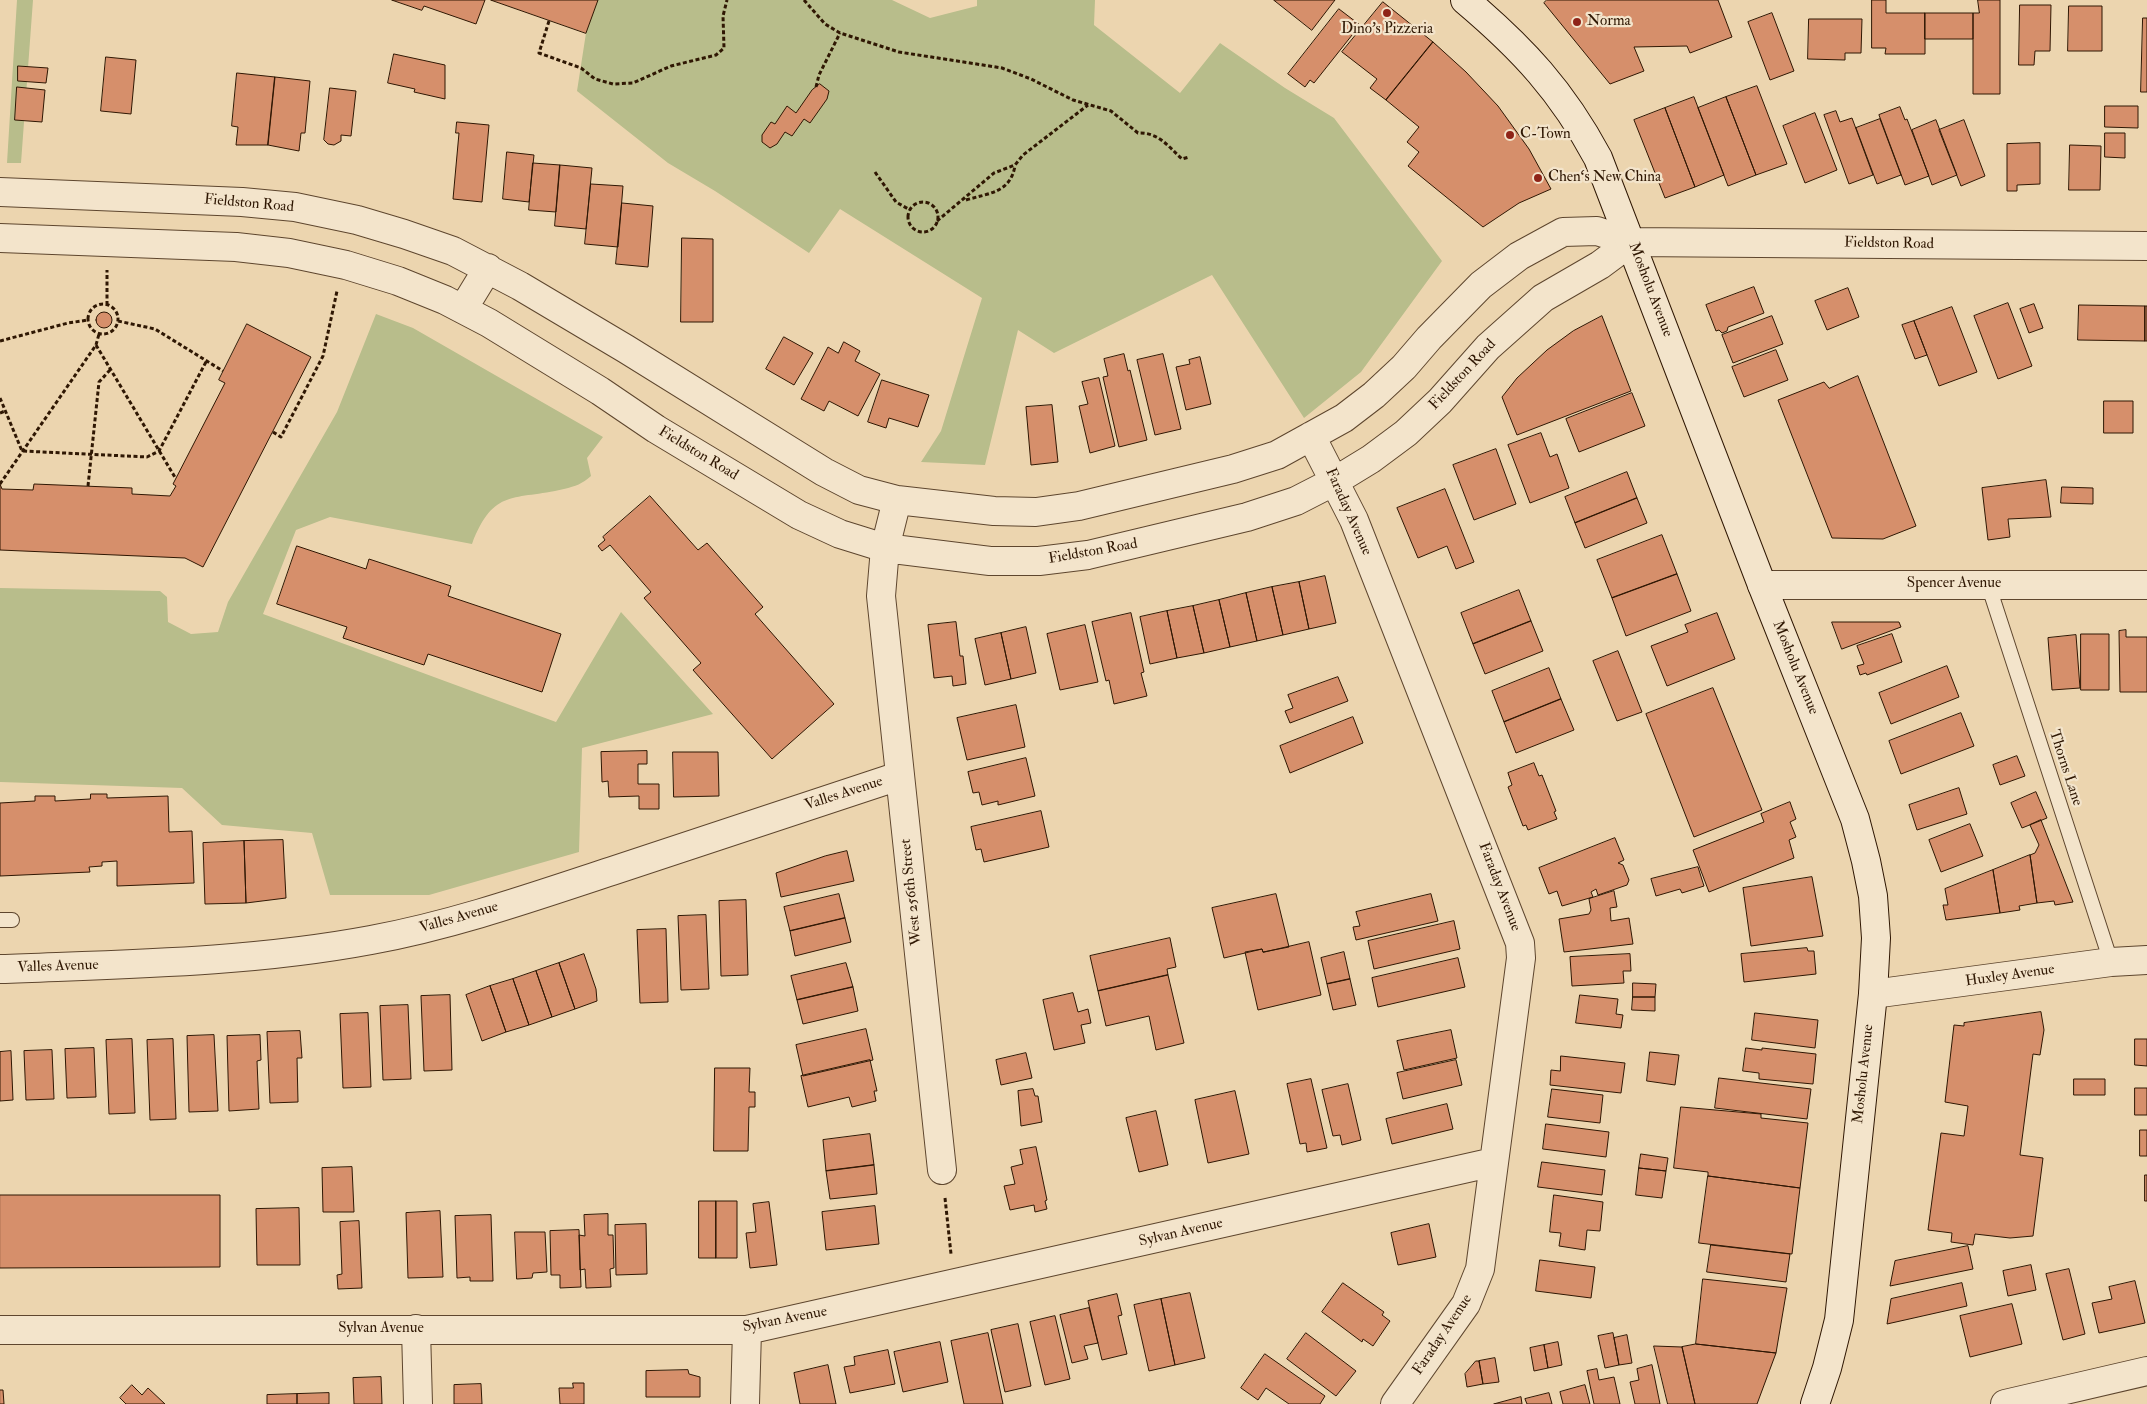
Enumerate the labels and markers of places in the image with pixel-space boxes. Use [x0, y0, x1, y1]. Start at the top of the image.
marker: Dino's Pizzeria [1381, 7, 1393, 19]
place label: Norma [1587, 13, 1631, 31]
marker: Norma [1571, 16, 1583, 28]
place label: Dino's Pizzeria [1341, 21, 1433, 39]
place label: C-Town [1520, 126, 1571, 144]
marker: C-Town [1504, 129, 1516, 141]
place label: Chen‘s New China [1548, 169, 1661, 187]
marker: Chen‘s New China [1532, 172, 1544, 184]

